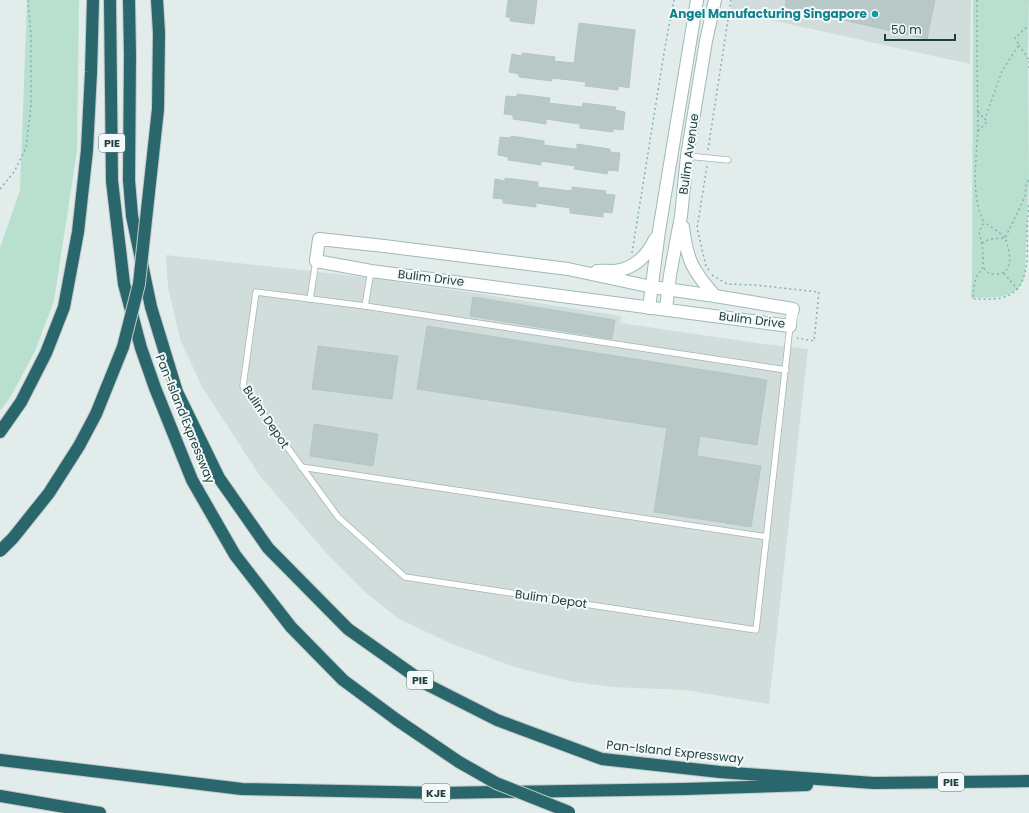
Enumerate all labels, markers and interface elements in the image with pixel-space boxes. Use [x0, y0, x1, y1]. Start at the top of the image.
place label: Angel Manufacturing Singapore [669, 5, 868, 22]
marker: Angel Manufacturing Singapore [870, 9, 880, 19]
scale bar [885, 16, 955, 42]
text: 50 m [891, 21, 922, 38]
street label: Bulim Avenue [674, 112, 703, 196]
road number: PIE [99, 134, 125, 152]
street label: Bulim Drive [397, 265, 465, 290]
street label: Bulim Drive [718, 307, 786, 332]
street label: Pan-Island Expressway [152, 352, 219, 486]
street label: Bulim Depot [239, 382, 294, 452]
street label: Bulim Depot [514, 585, 588, 612]
road number: PIE [407, 671, 433, 689]
street label: Pan-Island Expressway [606, 736, 745, 767]
road number: PIE [938, 773, 964, 791]
road number: KJE [422, 784, 450, 802]

